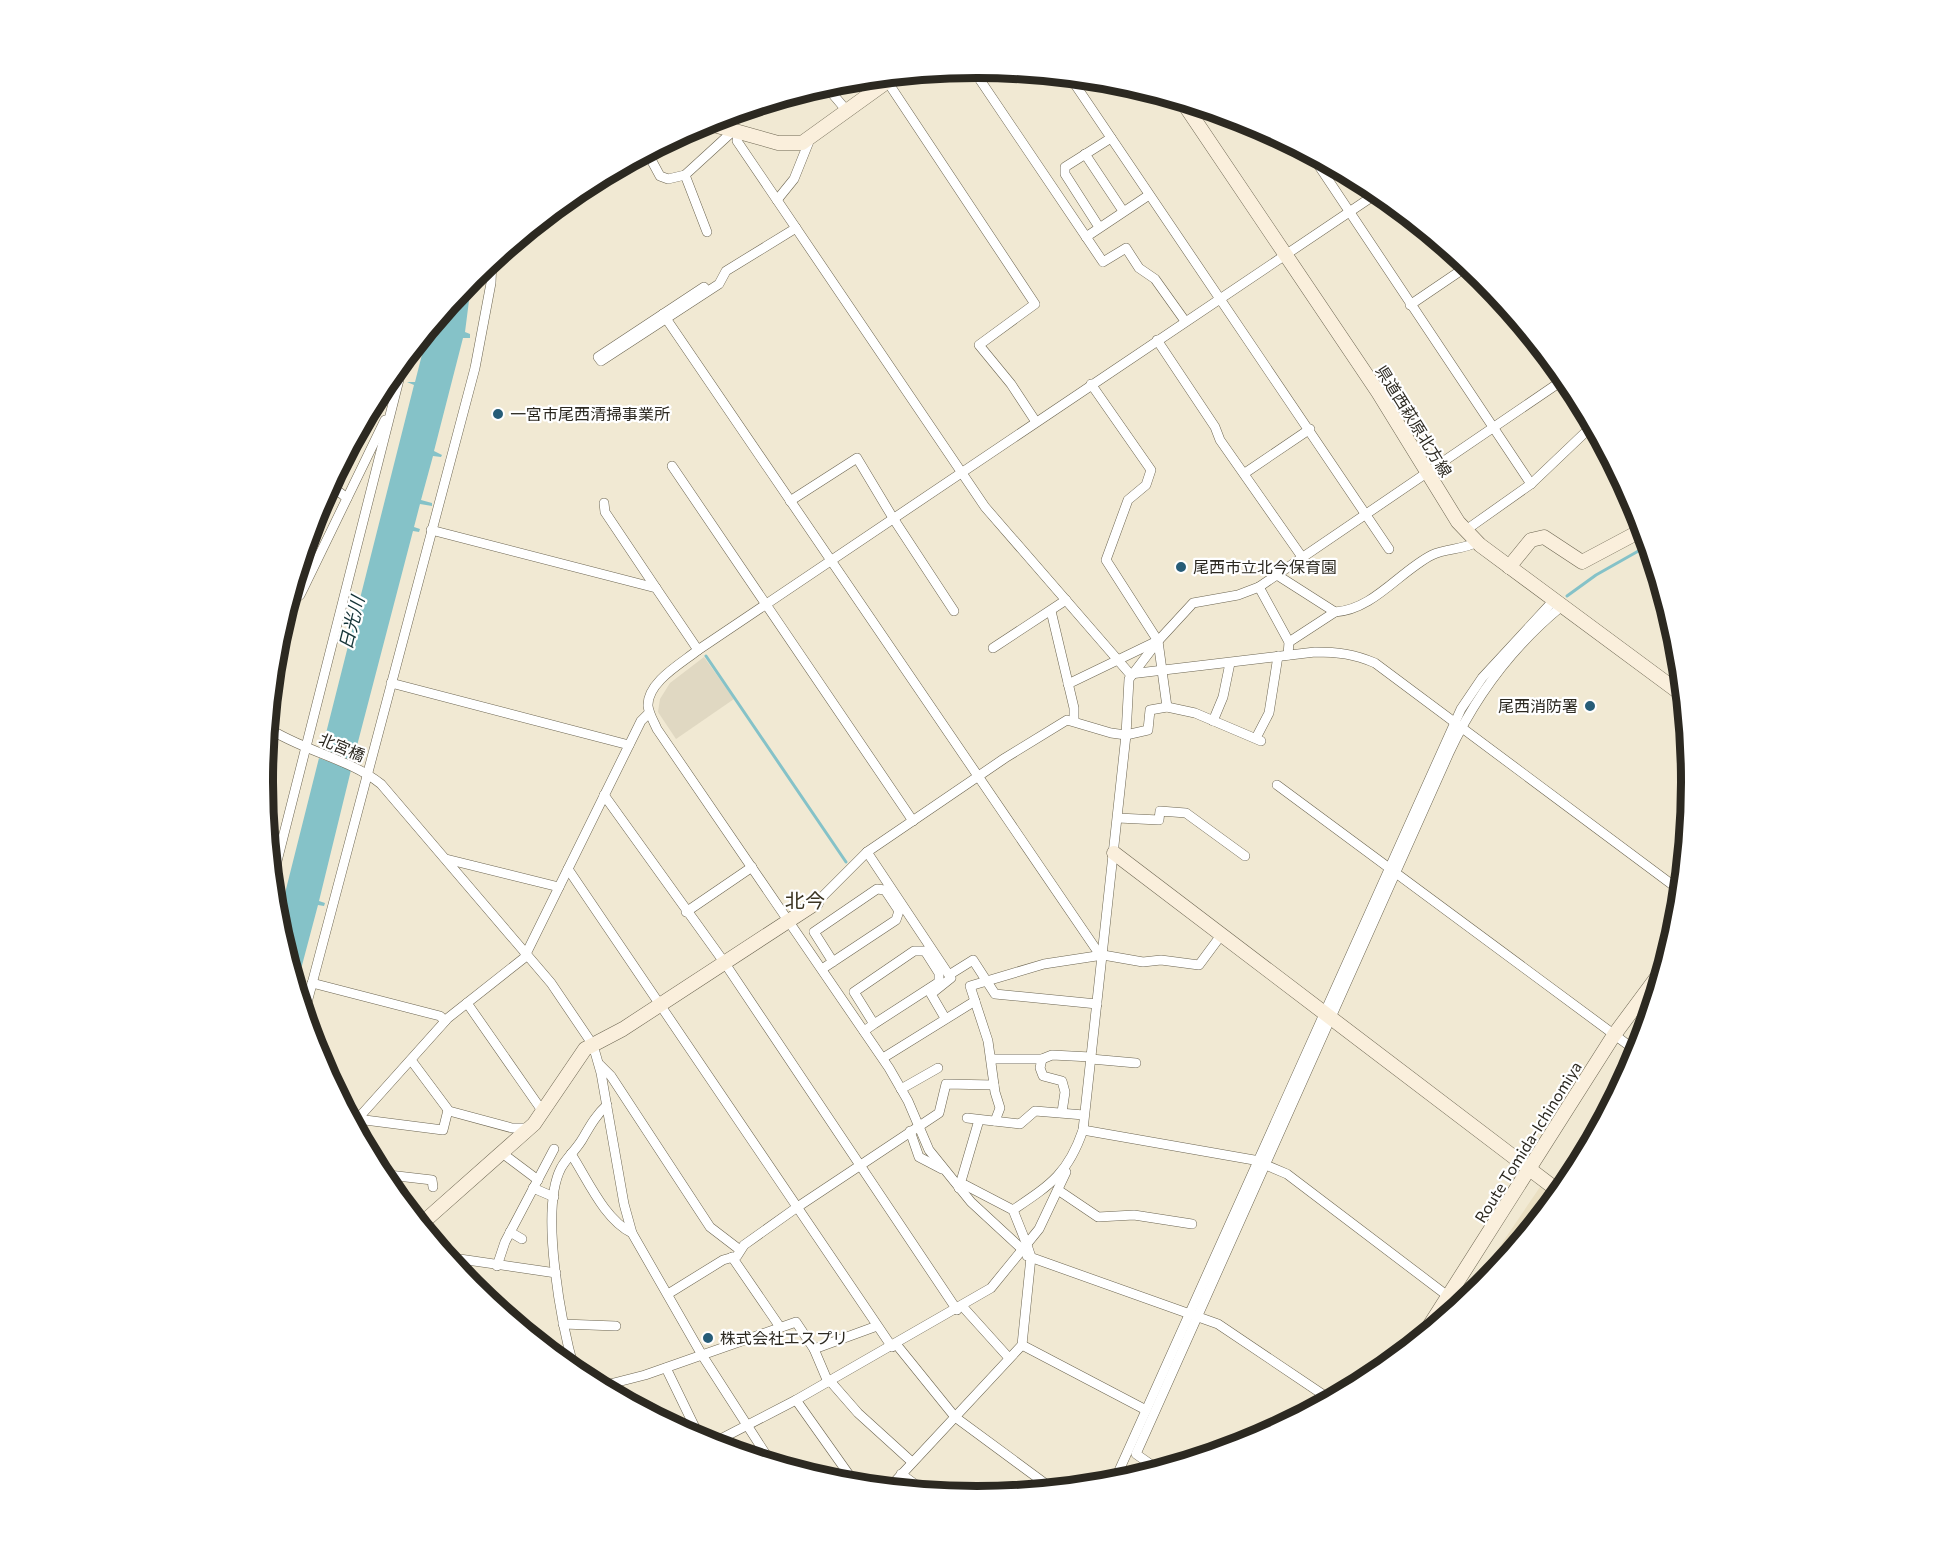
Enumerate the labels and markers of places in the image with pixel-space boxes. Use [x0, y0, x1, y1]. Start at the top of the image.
place label: 一宮市尾西清掃事業所 [510, 404, 670, 423]
marker: 一宮市尾西清掃事業所 [491, 407, 505, 421]
place label: 尾西市立北今保育園 [1193, 557, 1337, 576]
marker: 尾西市立北今保育園 [1174, 560, 1188, 574]
place label: 尾西消防署 [1498, 696, 1578, 715]
marker: 尾西消防署 [1583, 699, 1597, 713]
place label: 株式会社エスプリ [720, 1328, 848, 1347]
marker: 株式会社エスプリ [701, 1331, 715, 1345]

